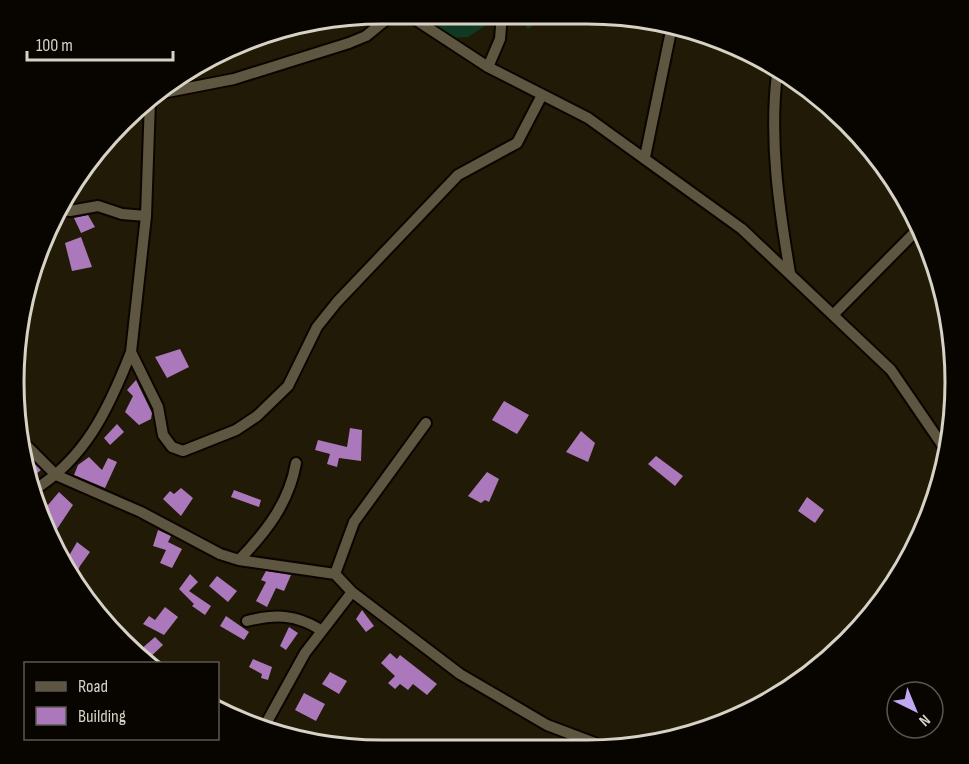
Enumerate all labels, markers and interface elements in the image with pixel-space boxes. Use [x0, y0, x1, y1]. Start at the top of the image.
scale bar [27, 24, 172, 62]
text: 100 m [36, 35, 73, 56]
legend [24, 662, 219, 740]
text: Road [78, 676, 108, 697]
north arrow [885, 680, 945, 740]
text: Building [78, 706, 126, 727]
text: N [915, 710, 934, 730]

